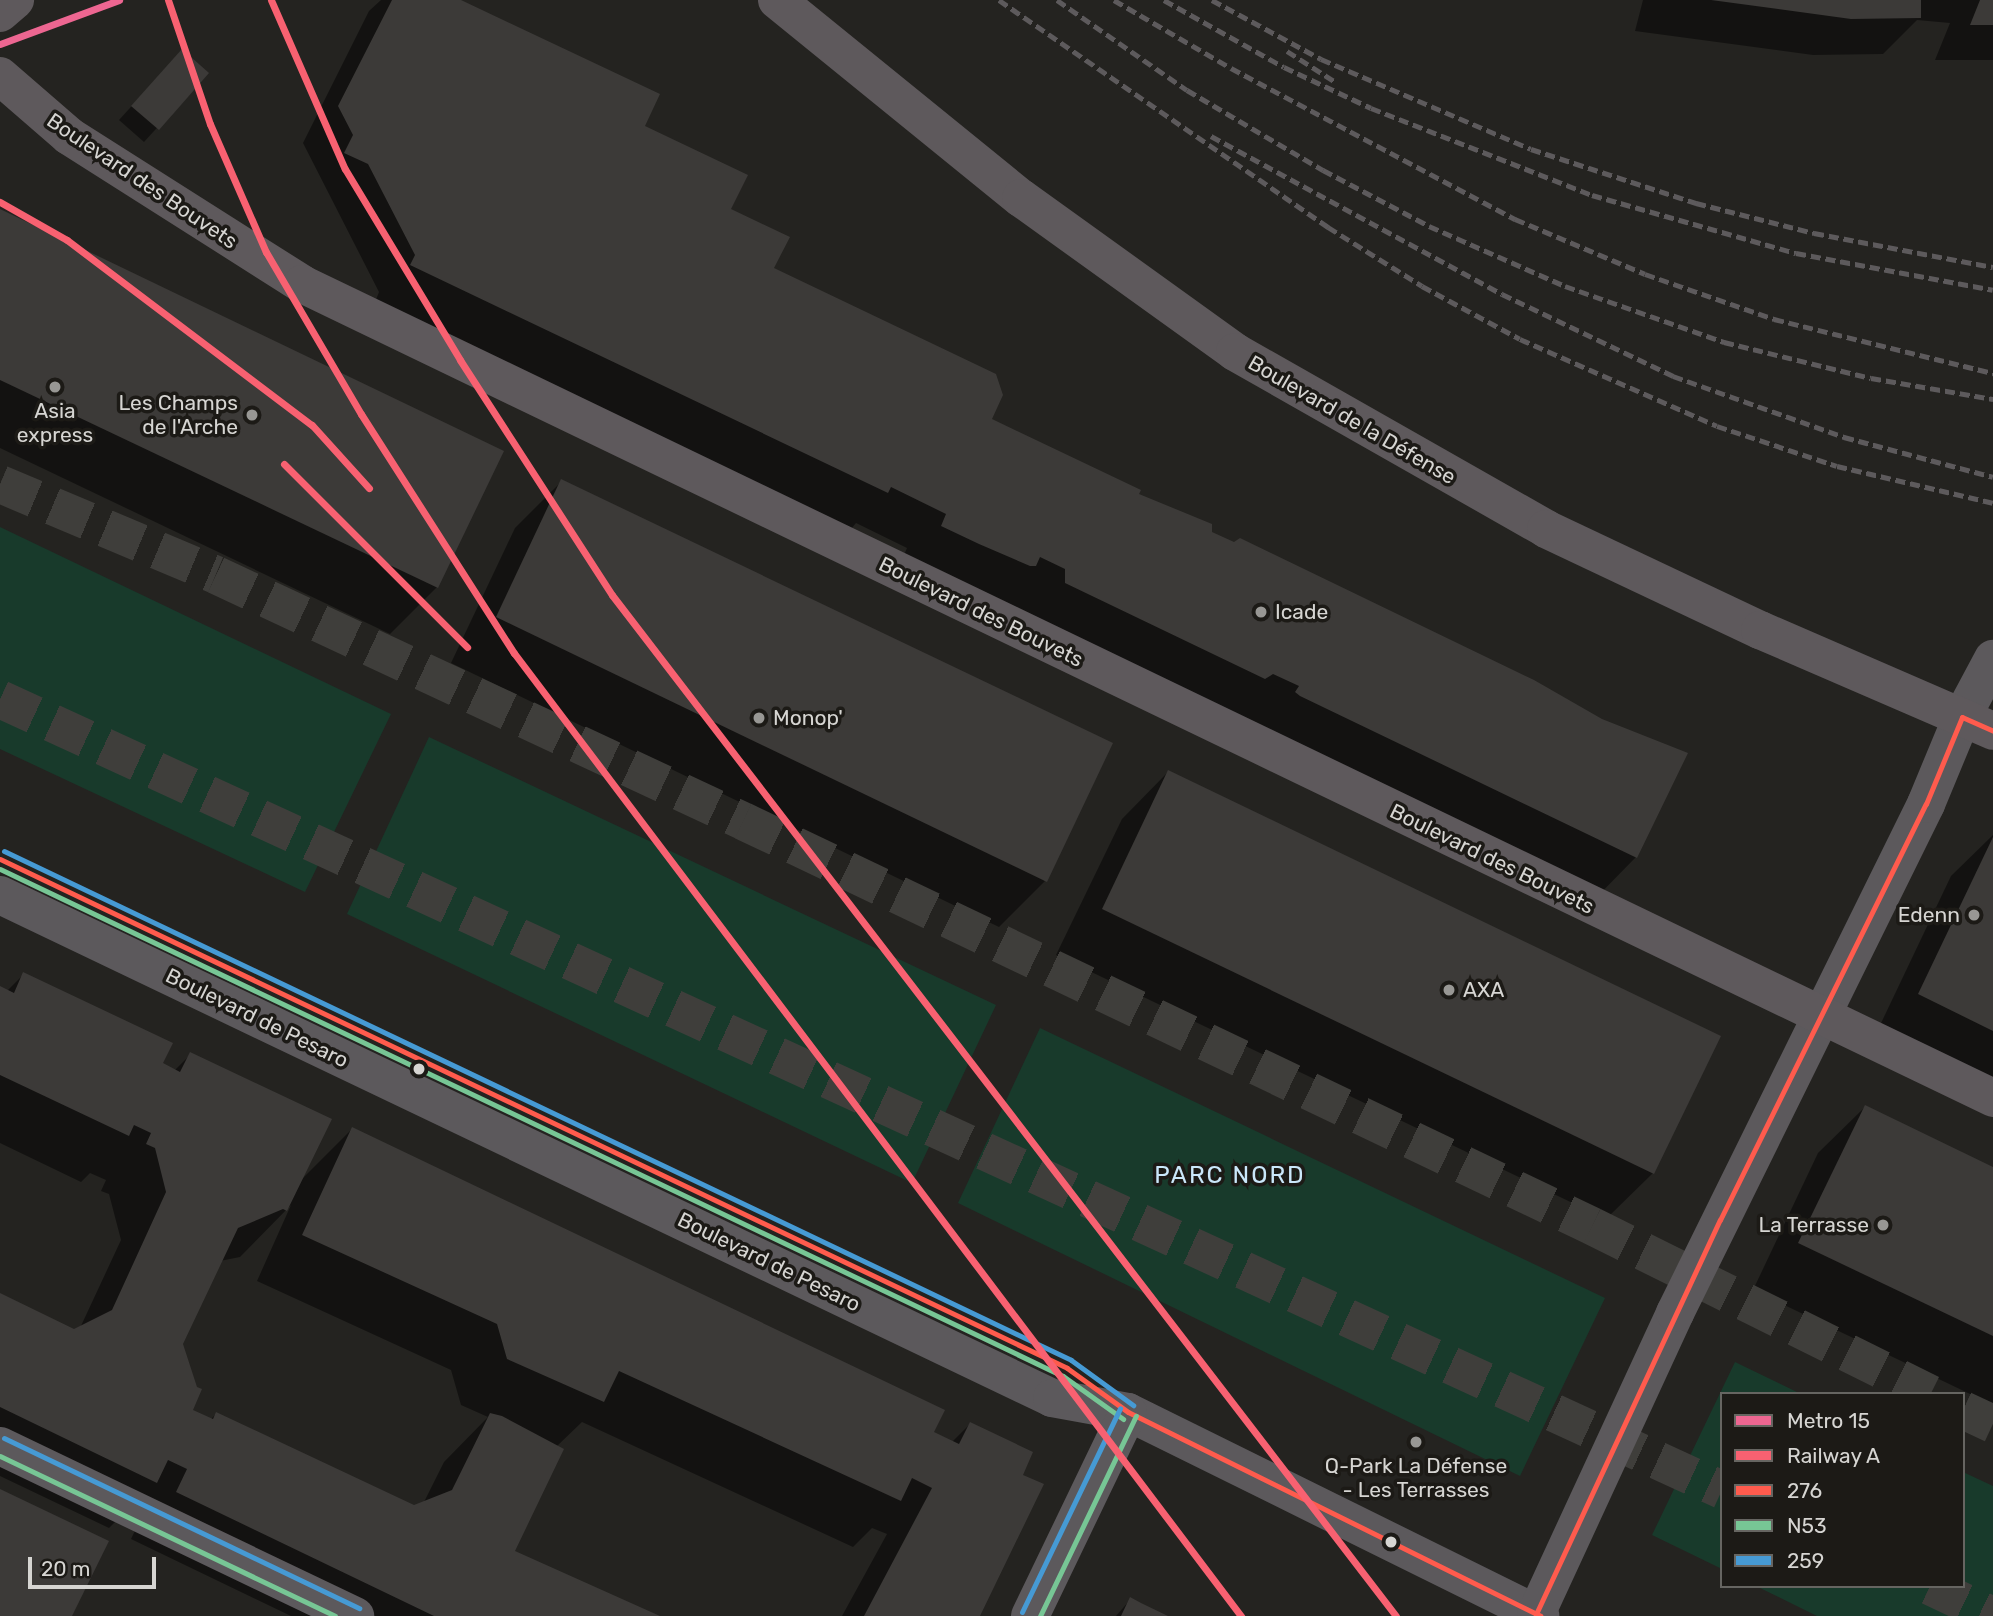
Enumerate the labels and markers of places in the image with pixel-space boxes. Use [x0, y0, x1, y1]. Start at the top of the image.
marker: Asia express [47, 379, 63, 395]
place label: Les Champs de l'Arche [119, 390, 238, 440]
place label: Asia express [17, 398, 93, 448]
marker: Les Champs de l'Arche [244, 407, 260, 423]
place label: Icade [1275, 599, 1328, 625]
marker: Icade [1253, 604, 1269, 620]
place label: Monop' [773, 705, 843, 731]
marker: Monop' [751, 710, 767, 726]
place label: Edenn [1898, 902, 1960, 928]
marker: Edenn [1966, 907, 1982, 923]
place label: AXA [1463, 977, 1504, 1003]
marker: AXA [1441, 982, 1457, 998]
unlabelled marker [412, 1062, 426, 1076]
place label: La Terrasse [1758, 1212, 1869, 1238]
marker: La Terrasse [1875, 1217, 1891, 1233]
marker: Q-Park La Défense - Les Terrasses [1408, 1434, 1424, 1450]
place label: Q-Park La Défense - Les Terrasses [1325, 1453, 1507, 1503]
unlabelled marker [1384, 1535, 1398, 1549]

